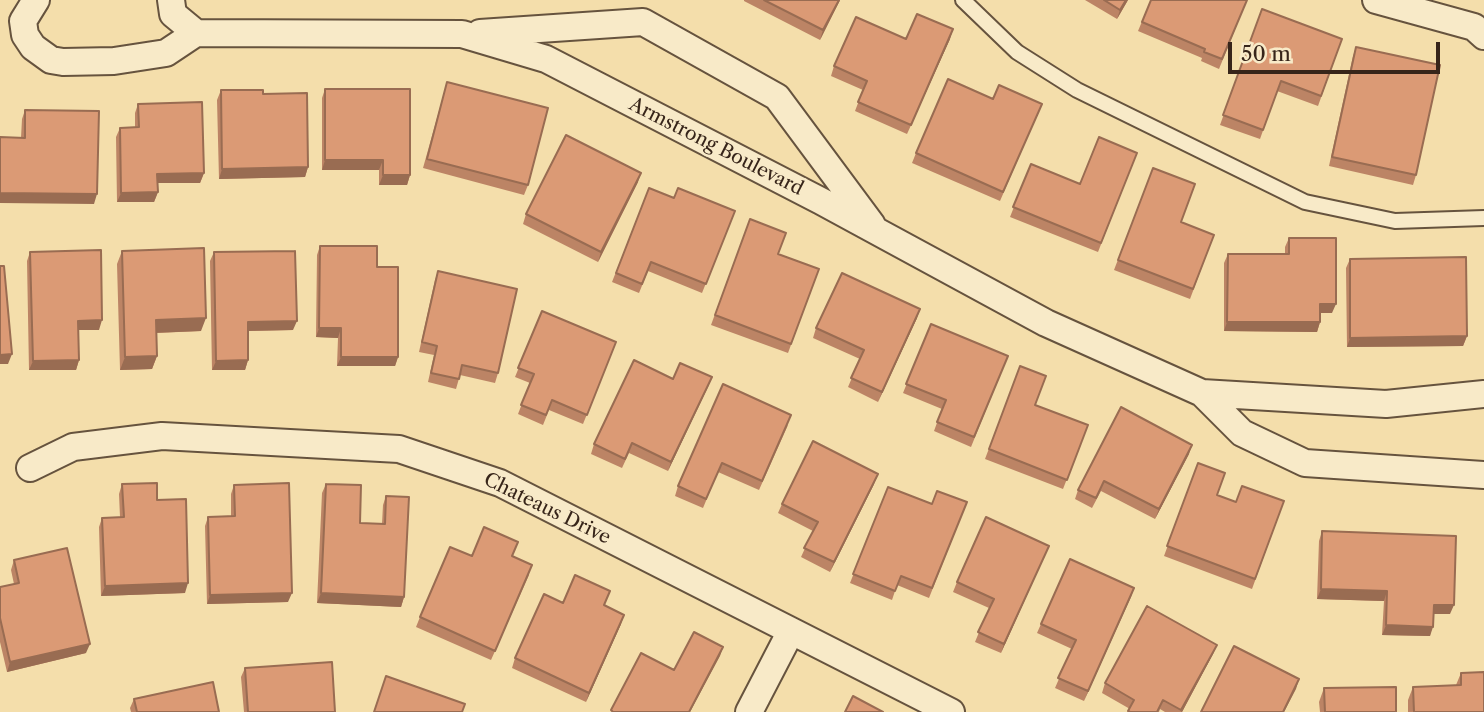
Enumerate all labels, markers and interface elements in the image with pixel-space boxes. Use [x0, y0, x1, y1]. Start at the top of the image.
scale bar [1232, 28, 1444, 72]
text: 50 m [1241, 41, 1291, 66]
street label: Armstrong Boulevard [625, 93, 807, 201]
street label: Chateaus Drive [480, 468, 614, 550]

